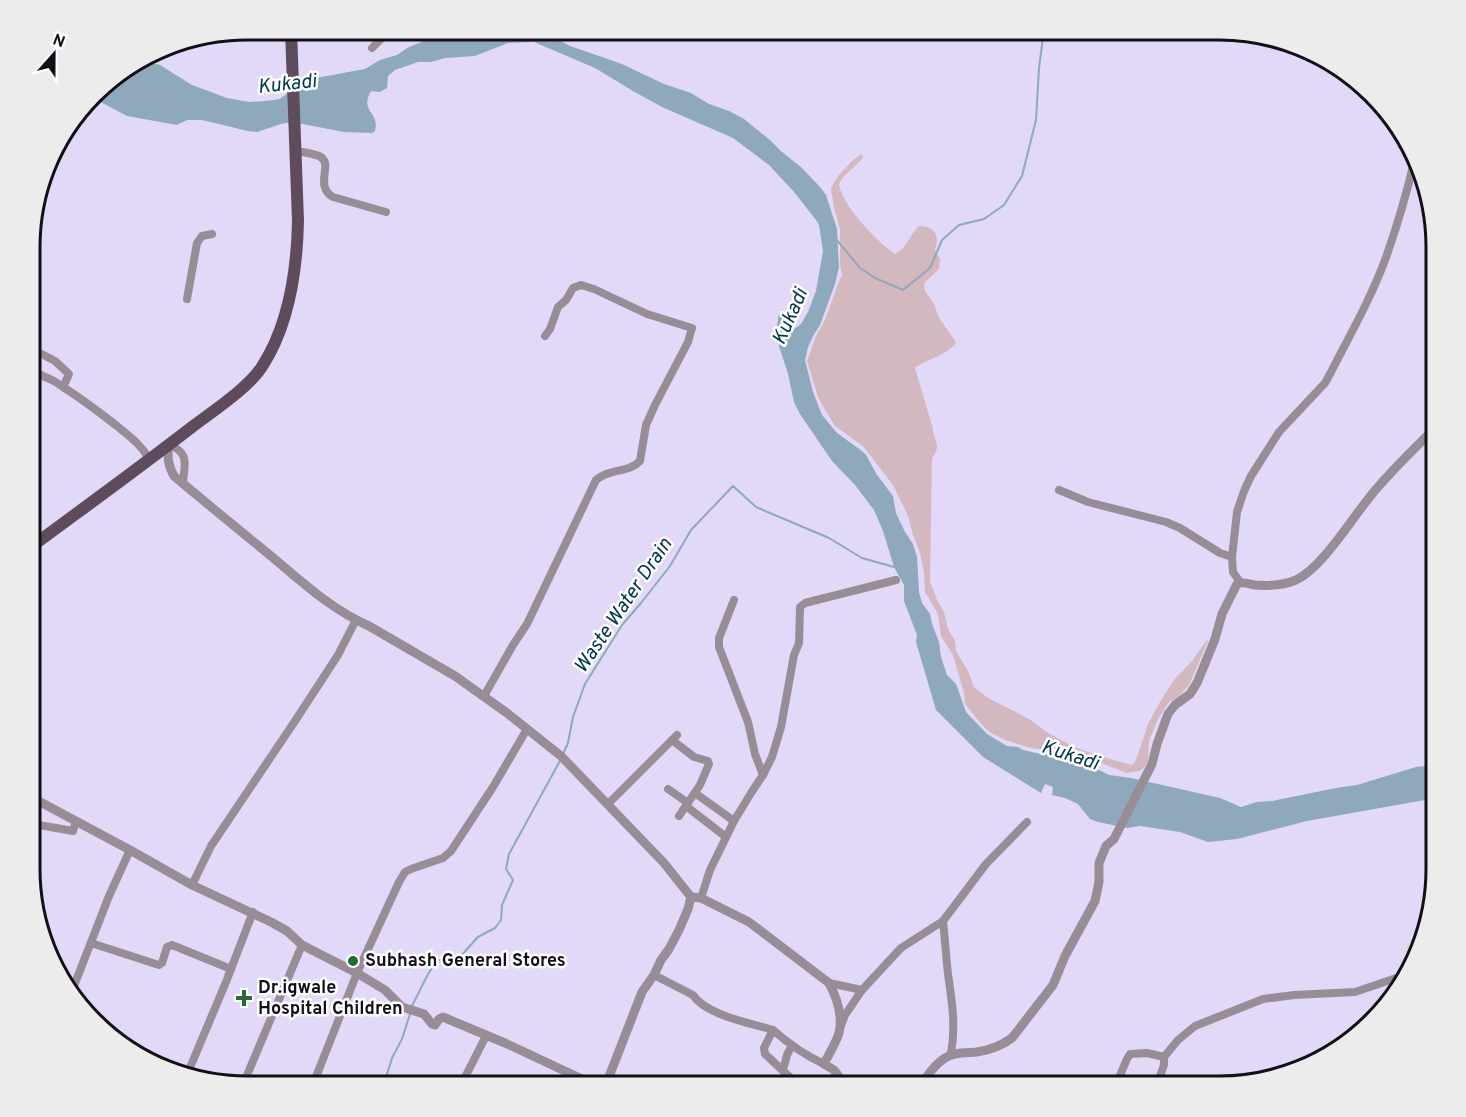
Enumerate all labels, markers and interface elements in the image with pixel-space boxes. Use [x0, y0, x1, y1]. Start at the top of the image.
north arrow [24, 24, 84, 84]
text: N [50, 30, 68, 53]
water label: Kukadi [256, 69, 319, 101]
water label: Kukadi [767, 284, 815, 349]
water label: Waste Water Drain [569, 533, 679, 679]
water label: Kukadi [1038, 735, 1103, 778]
place label: Subhash General Stores [365, 950, 566, 973]
marker: Subhash General Stores [346, 954, 360, 968]
place label: Dr.igwale Hospital Children [258, 977, 403, 1021]
marker: Dr.igwale Hospital Children [235, 989, 253, 1007]

